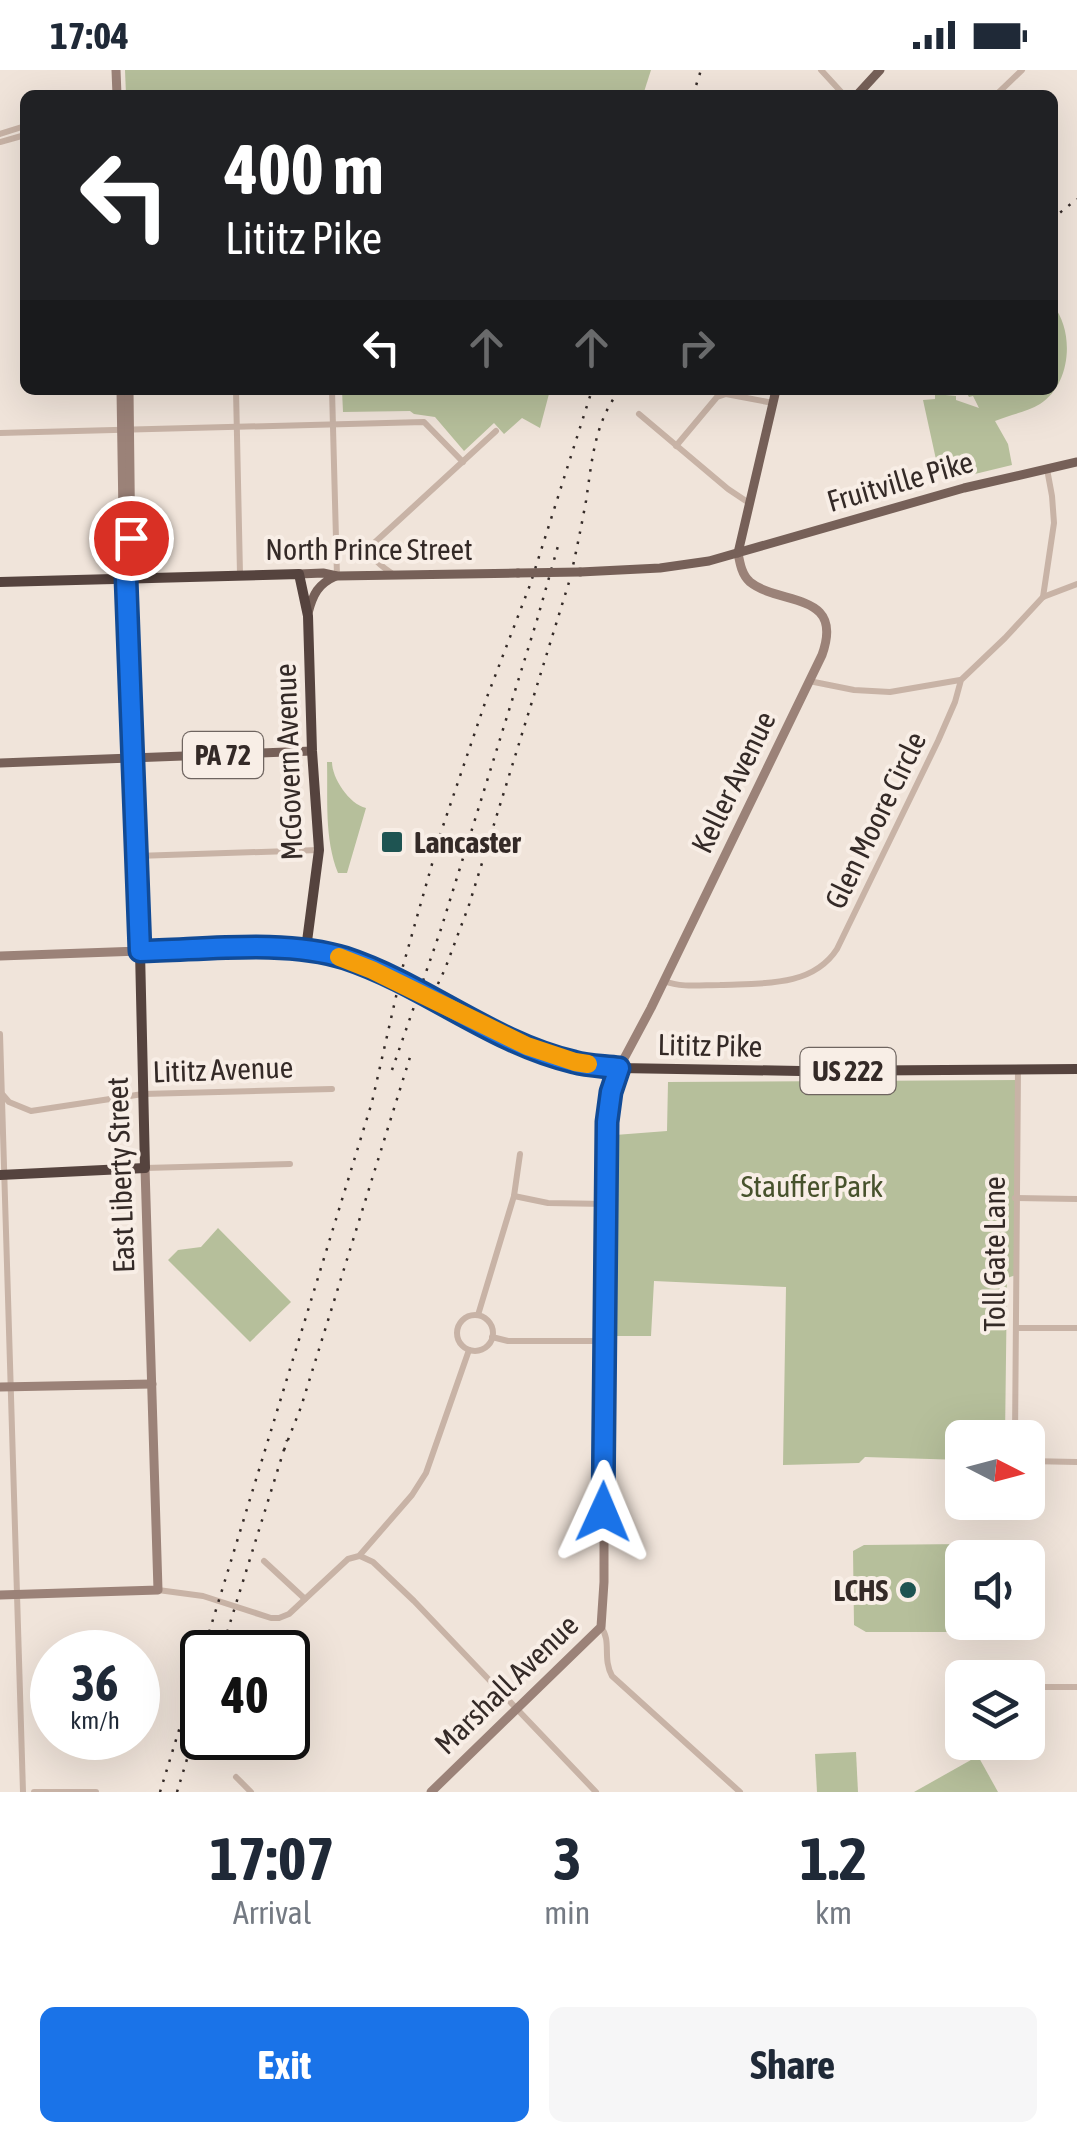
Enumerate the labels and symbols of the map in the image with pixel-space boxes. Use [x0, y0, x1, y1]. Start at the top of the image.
street label: Fruitville Pike [823, 444, 977, 518]
pin [89, 496, 174, 581]
street label: North Prince Street [265, 532, 473, 566]
street label: McGovern Avenue [268, 663, 308, 861]
street label: Keller Avenue [684, 706, 782, 858]
street label: Glen Moore Circle [818, 726, 932, 914]
road number: PA 72 [183, 732, 263, 778]
place label: Lancaster [414, 825, 522, 859]
marker: Lancaster [379, 829, 405, 855]
street label: Lititz Pike [657, 1027, 763, 1063]
road number: US 222 [800, 1048, 896, 1094]
street label: Lititz Avenue [152, 1050, 294, 1088]
street label: East Liberty Street [100, 1077, 140, 1273]
park label: Stauffer Park [741, 1169, 883, 1203]
street label: Toll Gate Lane [977, 1176, 1011, 1332]
north arrow [945, 1420, 1045, 1520]
position arrow [551, 1460, 655, 1564]
place label: LCHS [833, 1573, 888, 1607]
marker: LCHS [897, 1579, 919, 1601]
street label: Marshall Avenue [428, 1607, 584, 1761]
speed limit sign: 40 [180, 1630, 310, 1760]

